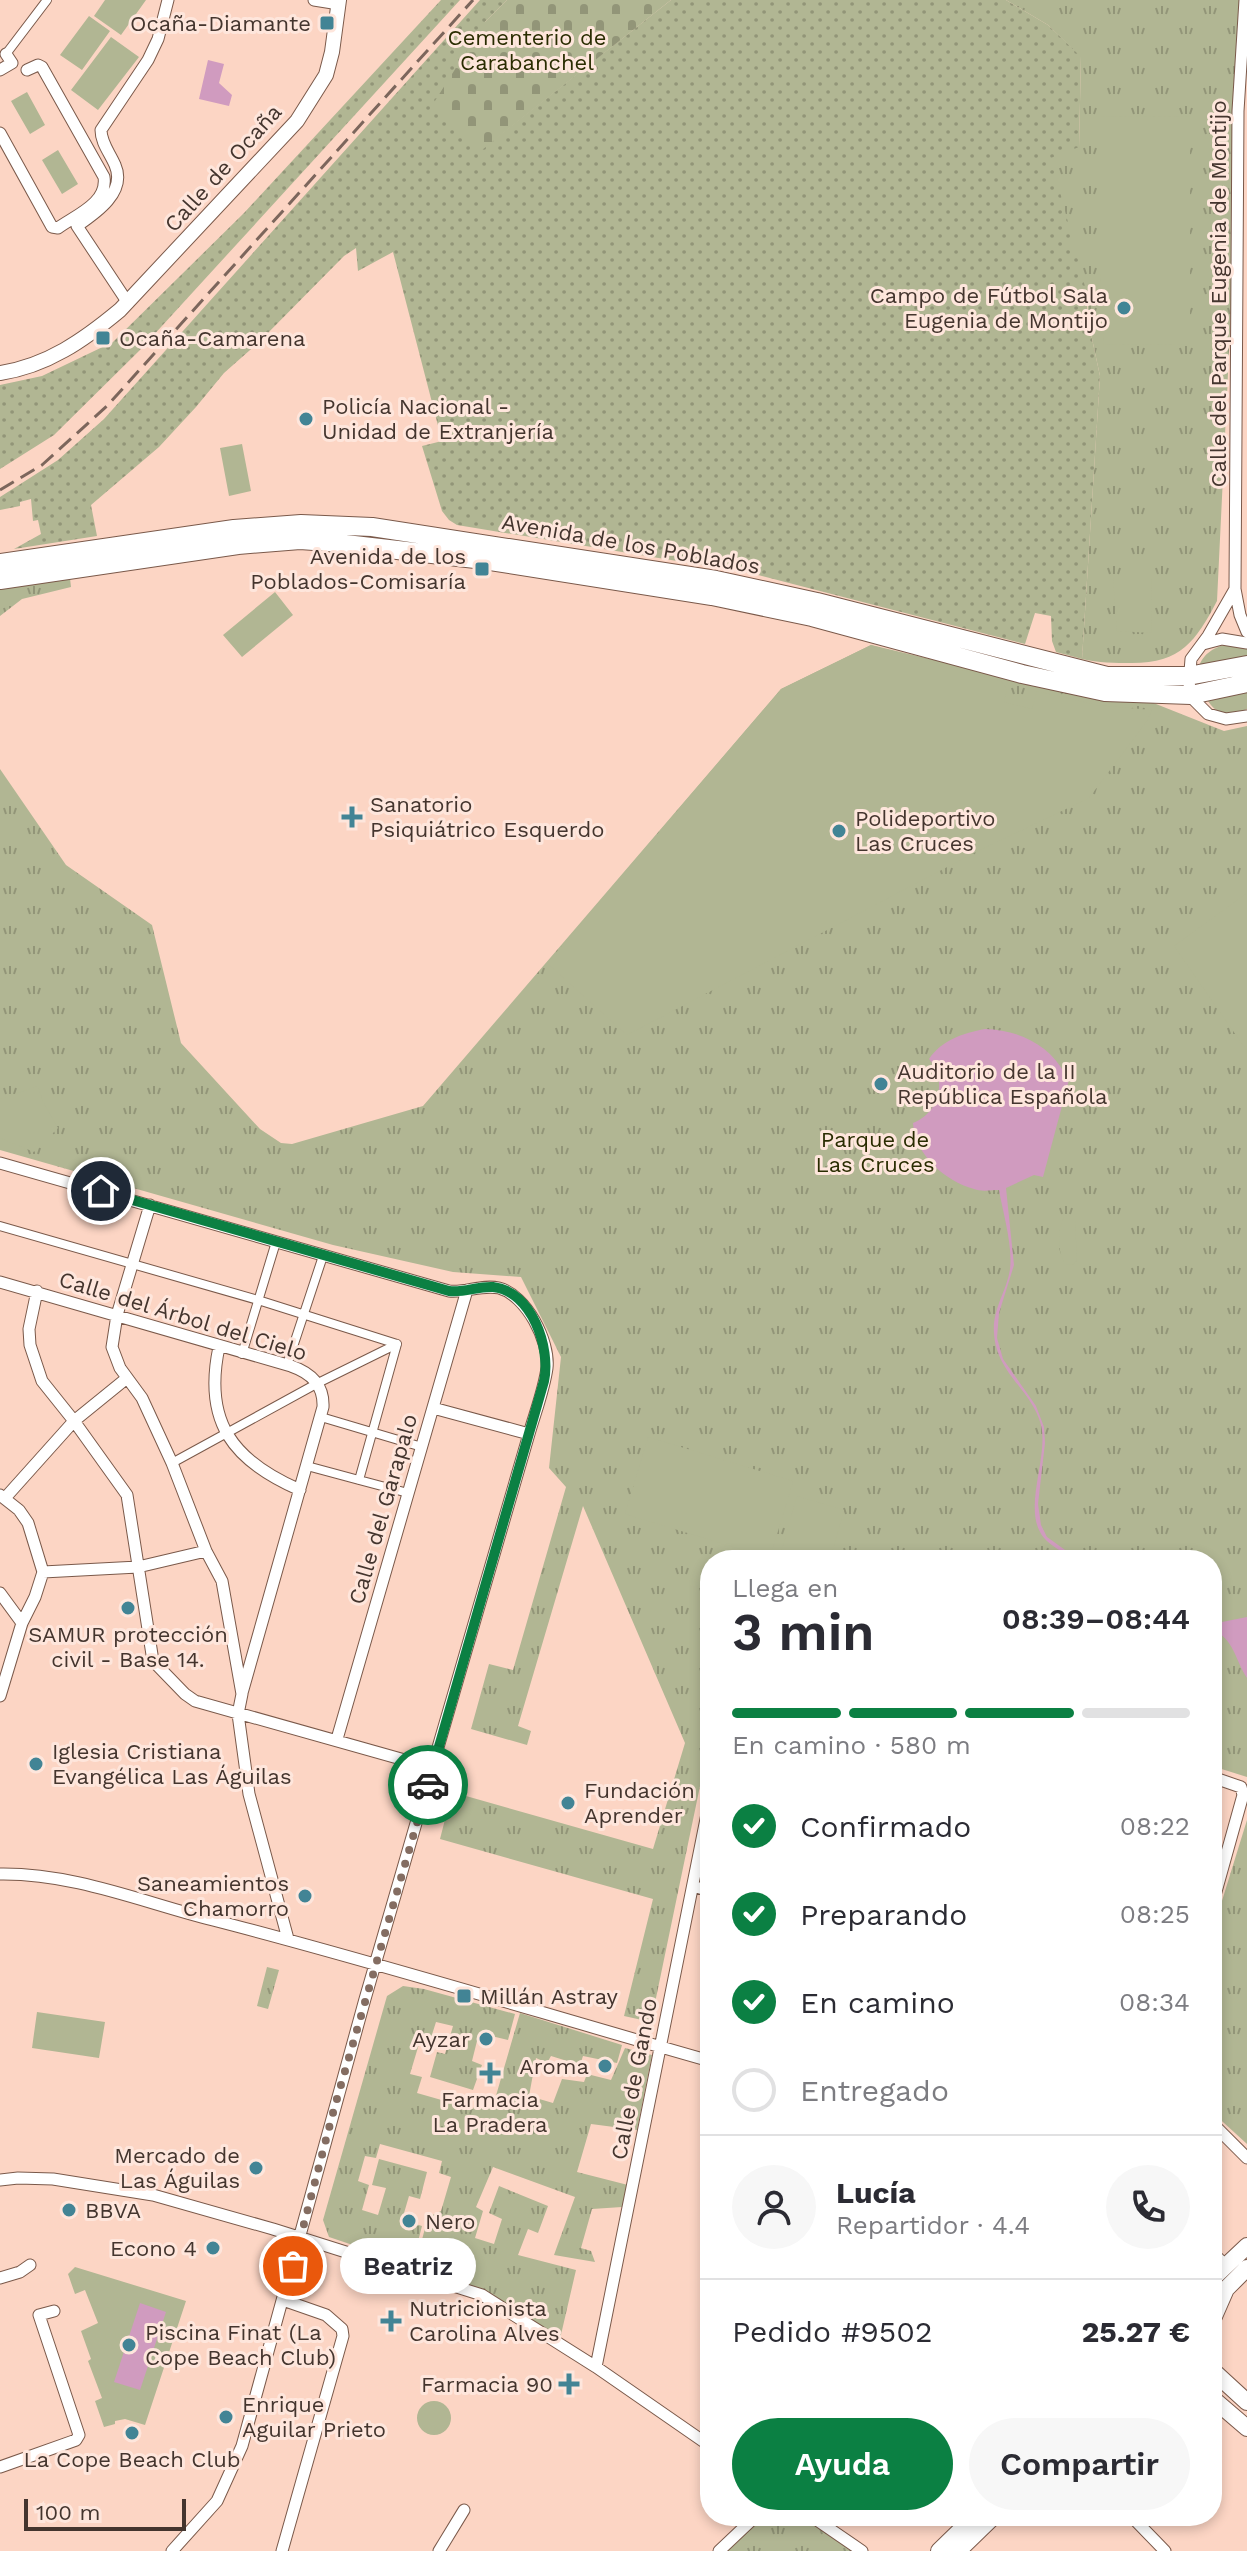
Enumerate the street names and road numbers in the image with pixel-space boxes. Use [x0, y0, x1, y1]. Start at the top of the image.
street label: Calle de Ocaña [159, 99, 287, 237]
street label: Calle del Parque Eugenia de Montijo [1206, 100, 1231, 488]
street label: Avenida de los Poblados [500, 509, 762, 579]
street label: Calle del Árbol del Cielo [56, 1266, 310, 1366]
street label: Calle del Garapalo [344, 1411, 422, 1607]
street label: Calle de Gando [606, 1996, 662, 2162]

